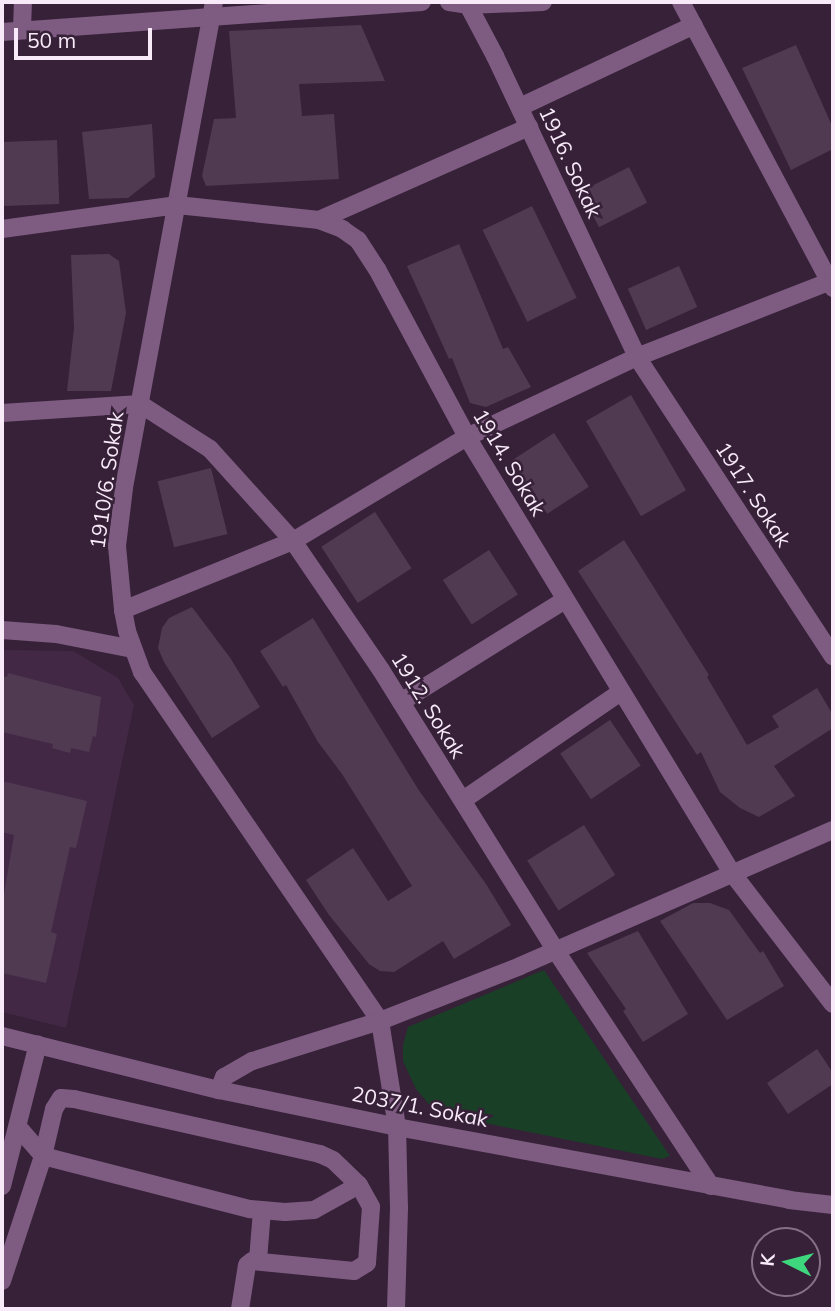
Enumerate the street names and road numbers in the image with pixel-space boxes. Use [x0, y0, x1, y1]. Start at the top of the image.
street label: 1916. Sokak [534, 102, 608, 222]
street label: 1914. Sokak [468, 404, 552, 520]
street label: 1910/6. Sokak [84, 410, 128, 550]
street label: 1917. Sokak [711, 437, 797, 551]
street label: 1912. Sokak [387, 647, 471, 763]
street label: 2037/1. Sokak [350, 1080, 490, 1132]

